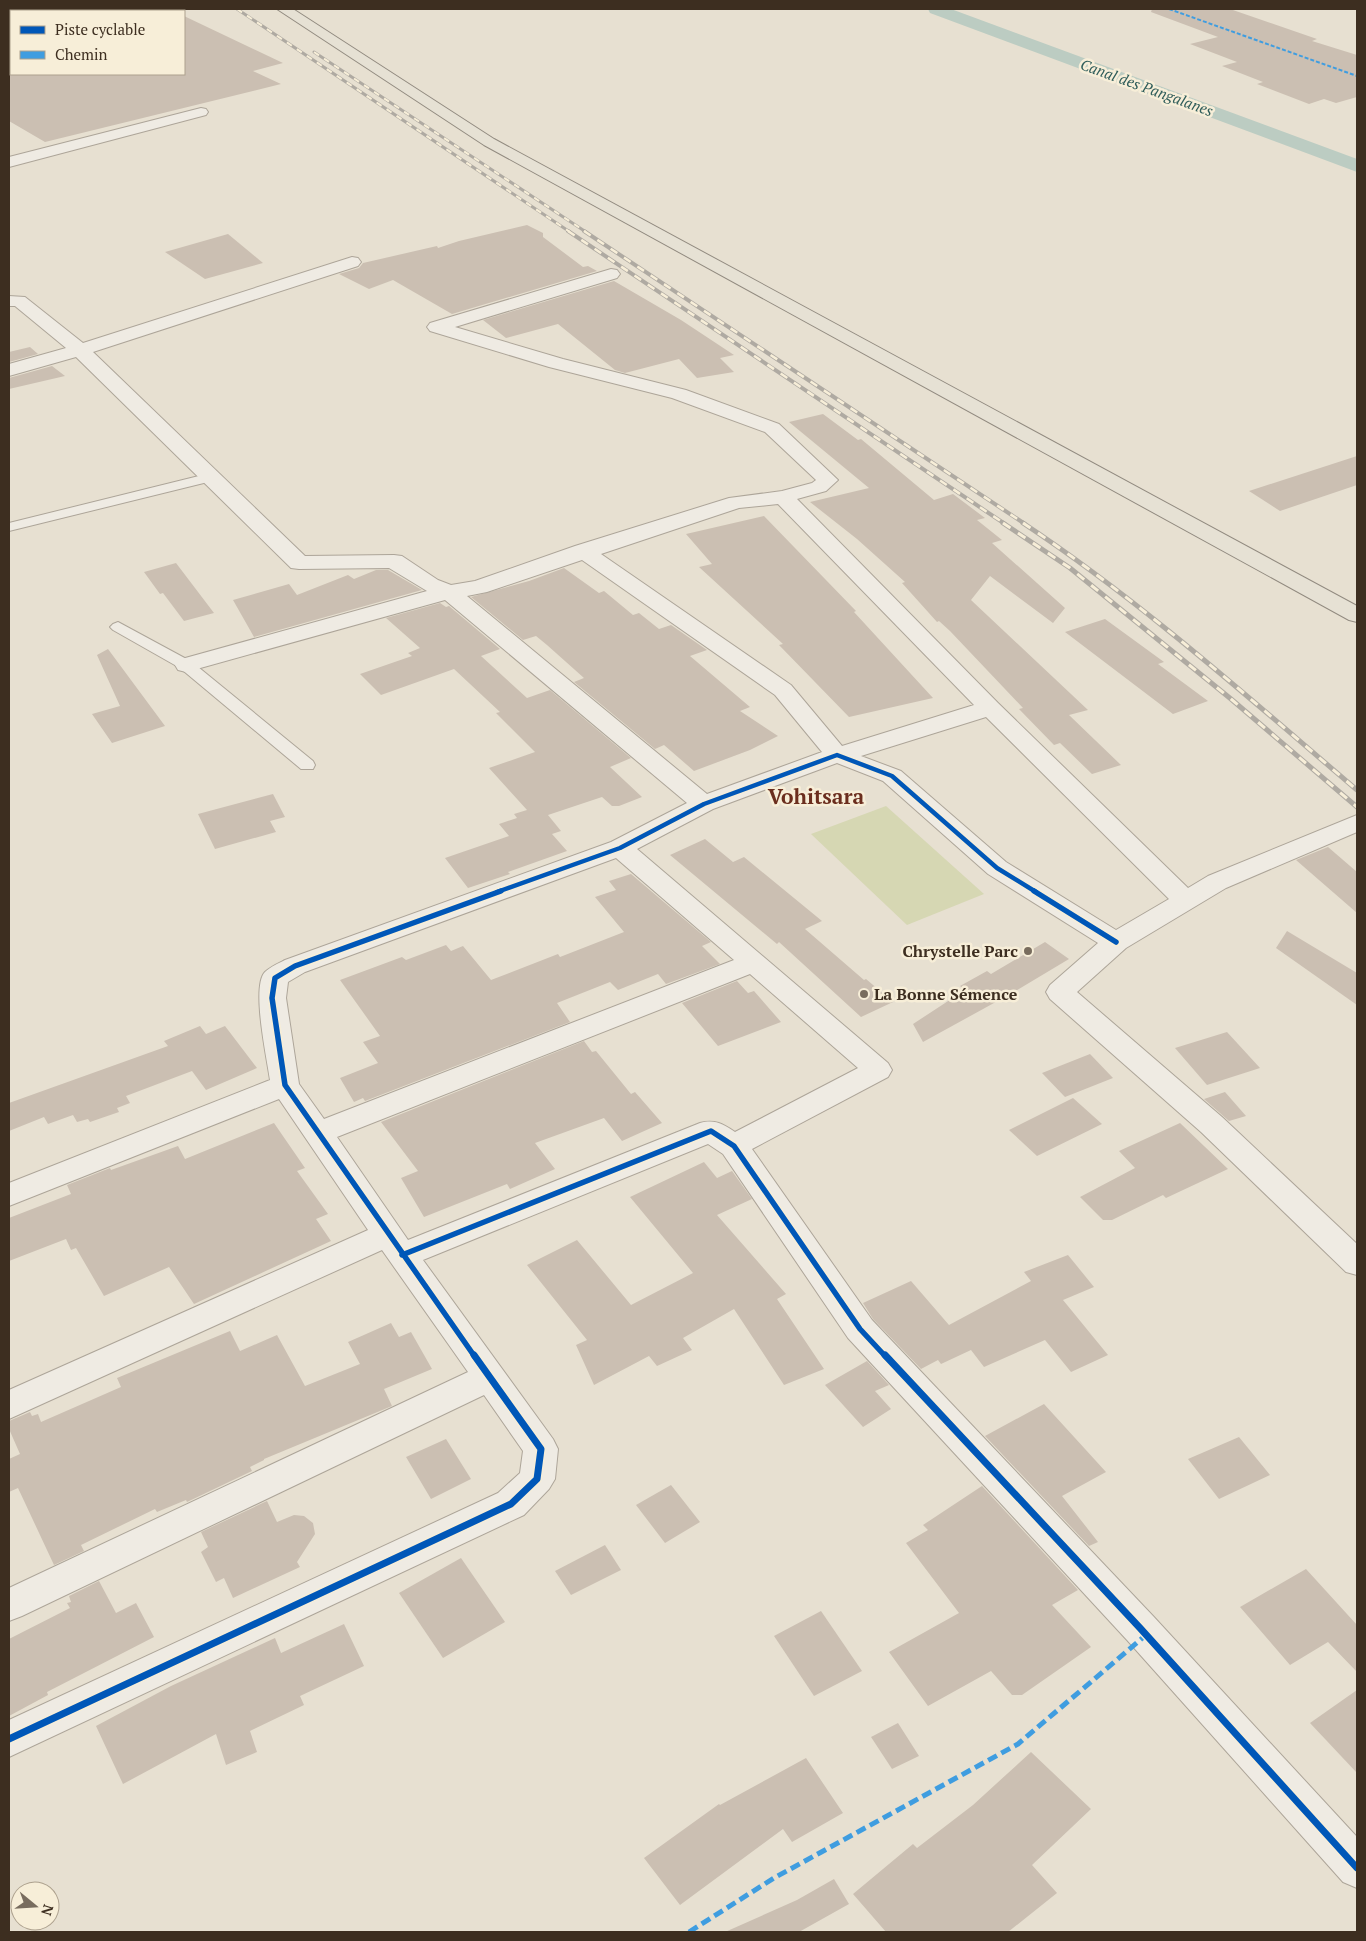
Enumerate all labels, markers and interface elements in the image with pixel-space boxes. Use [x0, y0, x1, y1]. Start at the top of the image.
legend [10, 10, 185, 75]
text: Piste cyclable [55, 19, 145, 39]
text: Chemin [55, 44, 107, 64]
water label: Canal des Pangalanes [1078, 54, 1216, 120]
district label: Vohitsara [768, 782, 865, 810]
place label: Chrystelle Parc [902, 940, 1018, 962]
marker: Chrystelle Parc [1022, 945, 1034, 957]
place label: La Bonne Sémence [874, 983, 1018, 1005]
marker: La Bonne Sémence [858, 988, 870, 1000]
north arrow [10, 1881, 60, 1931]
text: N [37, 1902, 59, 1919]

